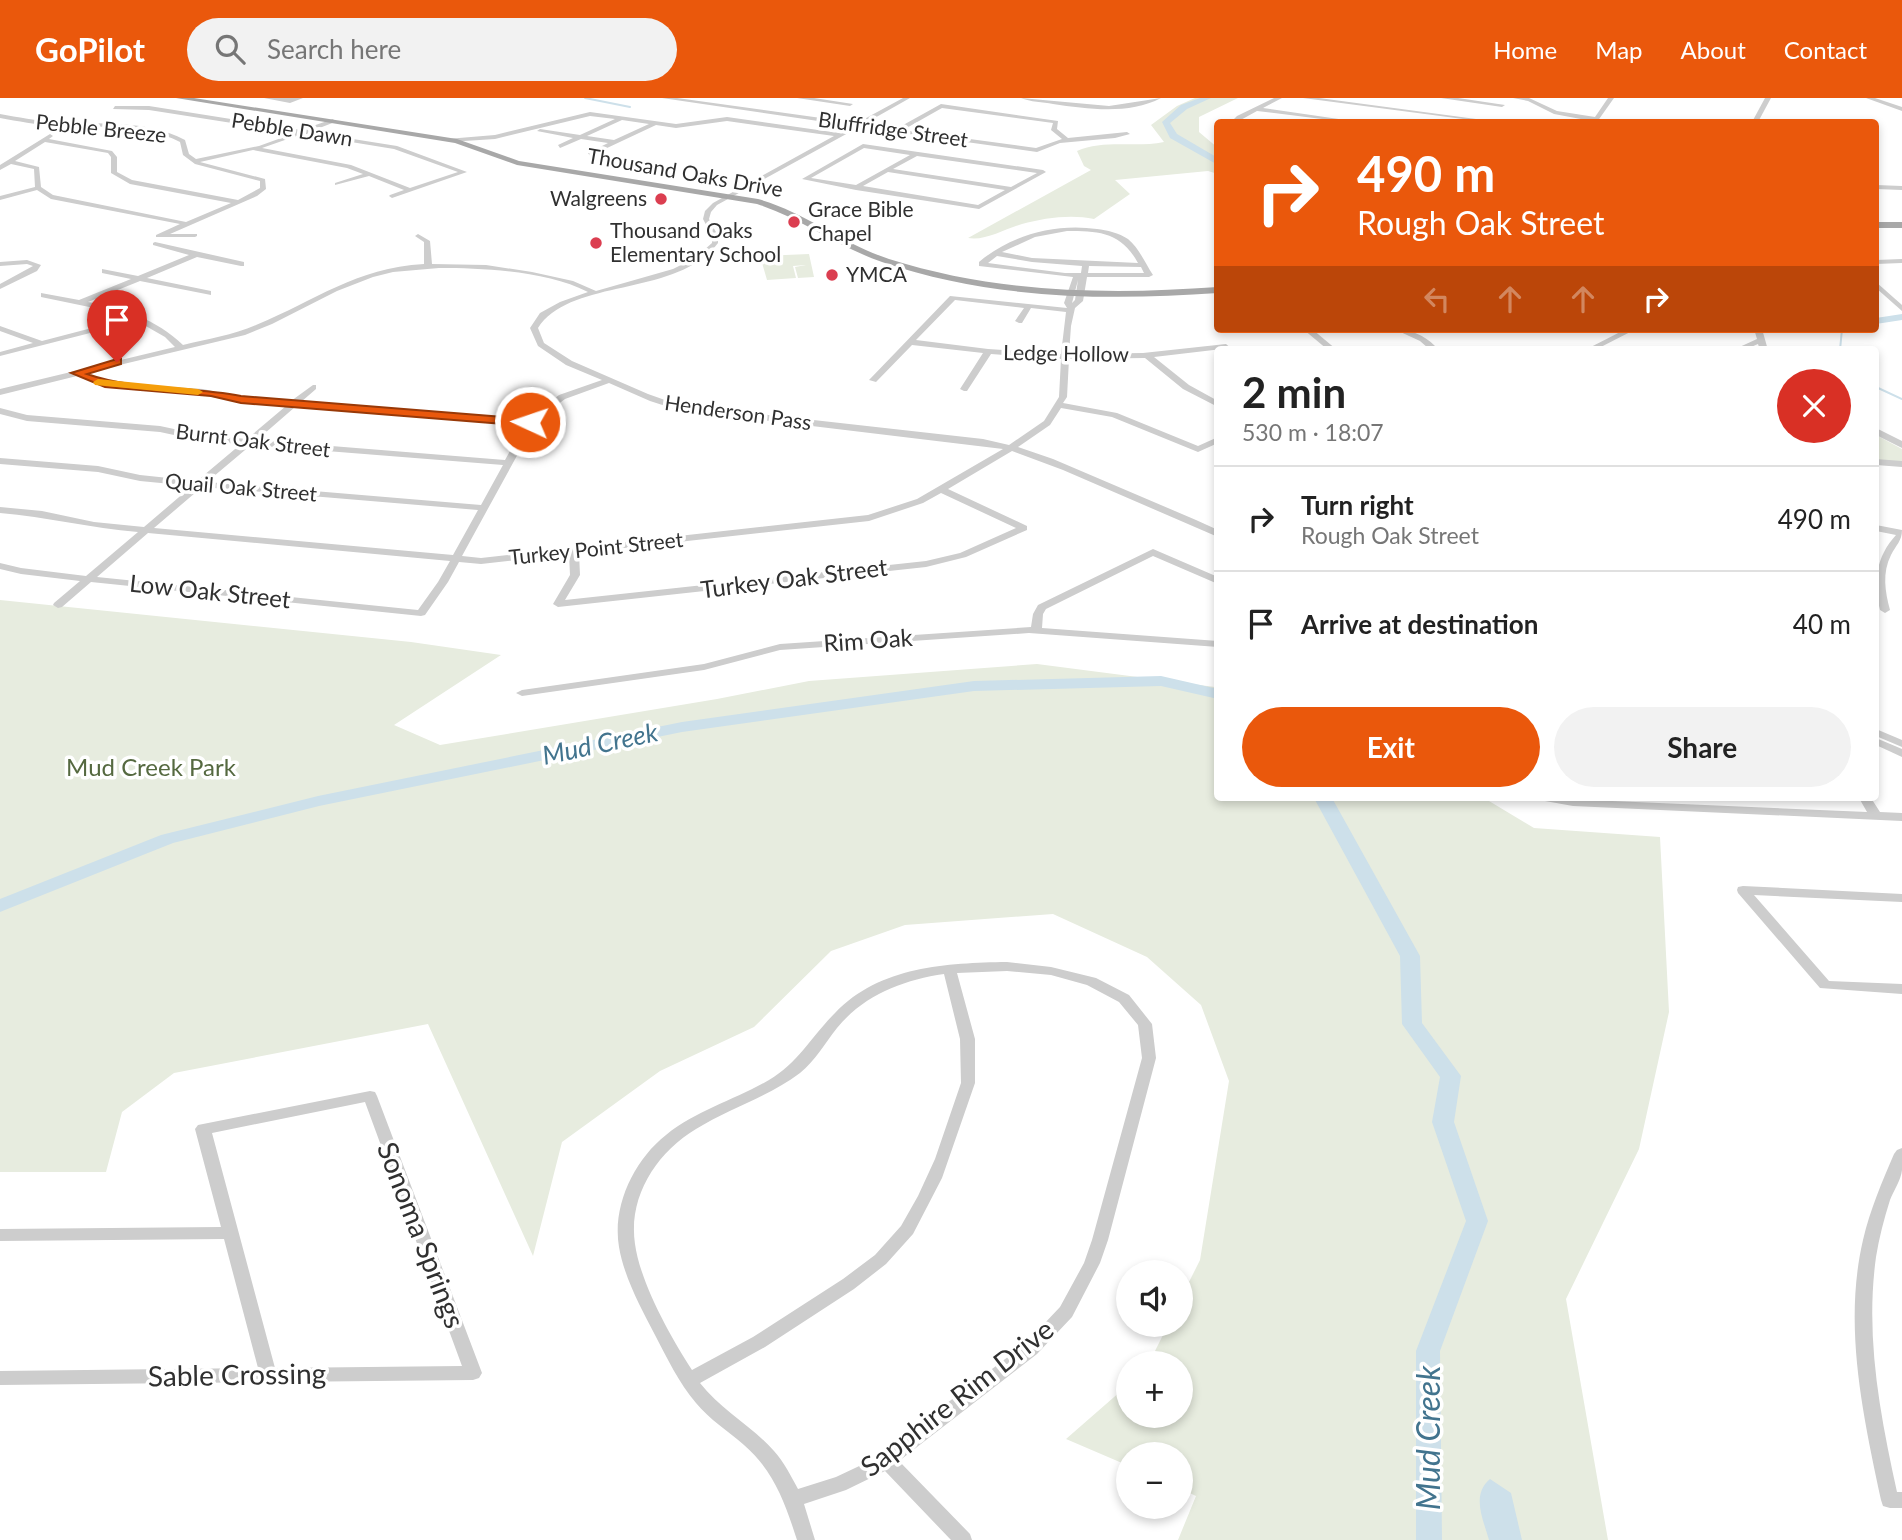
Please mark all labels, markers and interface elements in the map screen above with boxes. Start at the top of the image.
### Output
search box [187,18,677,81]
text: GoPilot [35,29,145,69]
icon: search [211,30,249,68]
text: Search here [267,33,401,65]
text: Home [1493,35,1557,64]
text: Map [1595,35,1643,64]
text: About [1681,35,1746,64]
text: Contact [1784,35,1867,64]
street label: Bluffridge Street [817,106,970,151]
street label: Pebble Dawn [230,107,355,150]
street label: Pebble Breeze [35,108,168,147]
street label: Thousand Oaks Drive [586,142,785,201]
text: 490 m [1357,144,1495,202]
icon: right [1242,147,1333,238]
place label: Walgreens [550,185,647,210]
marker: Walgreens [653,191,669,207]
place label: Grace Bible Chapel [808,196,914,245]
text: Rough Oak Street [1357,203,1605,242]
marker: Grace Bible Chapel [786,214,802,230]
place label: Thousand Oaks Elementary School [610,217,781,266]
marker: Thousand Oaks Elementary School [588,235,604,251]
place label: YMCA [846,261,908,286]
marker: YMCA [824,267,840,283]
icon: left [1418,280,1456,318]
icon: ahead [1491,280,1529,318]
icon: ahead [1564,280,1602,318]
icon: right [1637,280,1675,318]
pin [87,290,147,362]
icon: arrive [98,301,136,339]
street label: Ledge Hollow [1003,339,1130,366]
text: 2 min [1242,367,1346,417]
button: close [1777,369,1851,443]
position arrow [493,385,567,459]
street label: Henderson Pass [663,389,813,434]
street label: Burnt Oak Street [174,418,332,461]
text: 530 m · 18:07 [1242,418,1384,446]
street label: Quail Oak Street [164,467,319,506]
text: Turn right [1301,489,1414,521]
icon: right [1242,500,1280,538]
text: 490 m [1778,503,1851,535]
text: Rough Oak Street [1301,521,1479,549]
street label: Turkey Point Street [508,526,685,569]
street label: Turkey Oak Street [699,552,889,603]
street label: Low Oak Street [128,568,292,613]
icon: arrive [1242,605,1280,643]
text: Arrive at destination [1301,608,1538,640]
text: 40 m [1793,608,1851,640]
street label: Rim Oak [822,622,914,657]
button: Exit [1242,707,1540,787]
button: Share [1554,707,1851,787]
water label: Mud Creek [539,715,661,771]
park label: Mud Creek Park [66,752,237,781]
street label: Sonoma Springs [371,1137,473,1332]
map controls [1116,1260,1193,1519]
button: sound [1116,1260,1193,1337]
street label: Sapphire Rim Drive [853,1311,1060,1483]
button: + [1116,1351,1193,1428]
street label: Sable Crossing [147,1355,326,1393]
water label: Mud Creek [1408,1365,1447,1510]
button: − [1116,1442,1193,1519]

